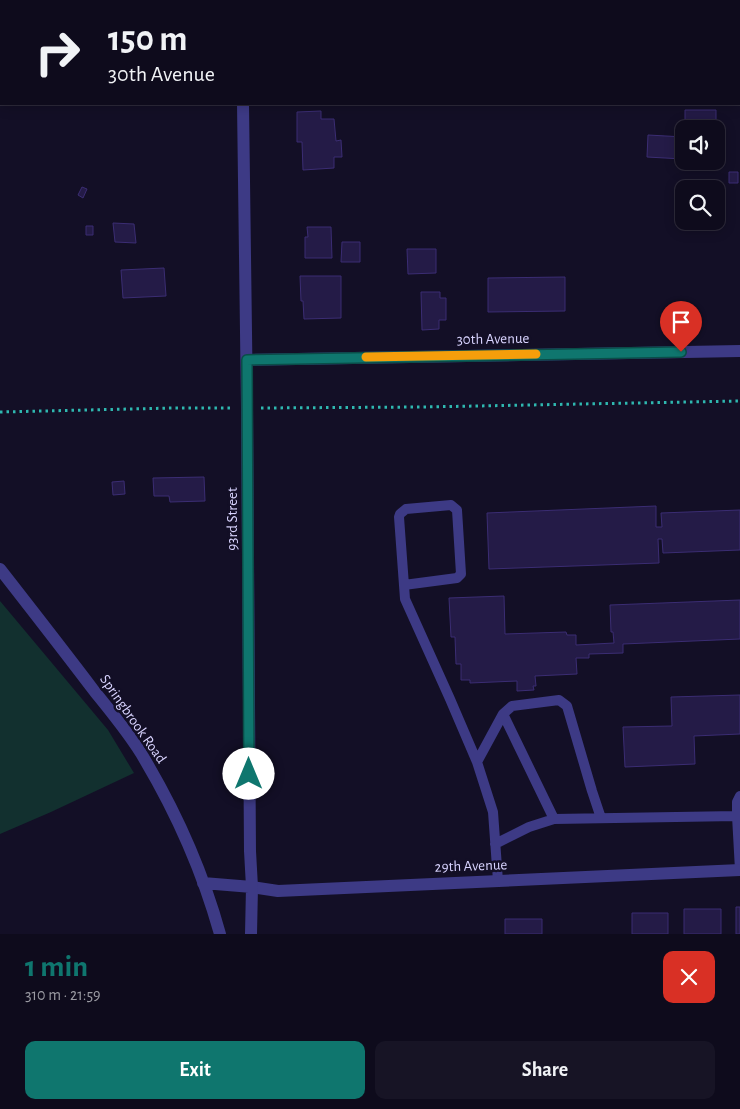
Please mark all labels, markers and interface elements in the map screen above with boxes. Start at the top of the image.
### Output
icon: right [25,20,90,85]
text: 150 m [108,22,188,57]
text: 30th Avenue [108,63,215,85]
map controls [675,120,725,230]
button: sound [675,120,725,170]
button: search [675,180,725,230]
pin [660,301,702,352]
icon: arrive [667,308,695,336]
street label: 30th Avenue [456,331,530,347]
street label: 93rd Street [225,487,240,551]
street label: Springbrook Road [97,672,169,766]
position arrow [222,747,274,799]
street label: 29th Avenue [434,857,508,875]
button: close [663,951,715,1003]
text: 1 min [25,952,88,982]
text: 310 m · 21:59 [25,987,101,1003]
button: Exit [25,1041,365,1099]
button: Share [375,1041,715,1099]

